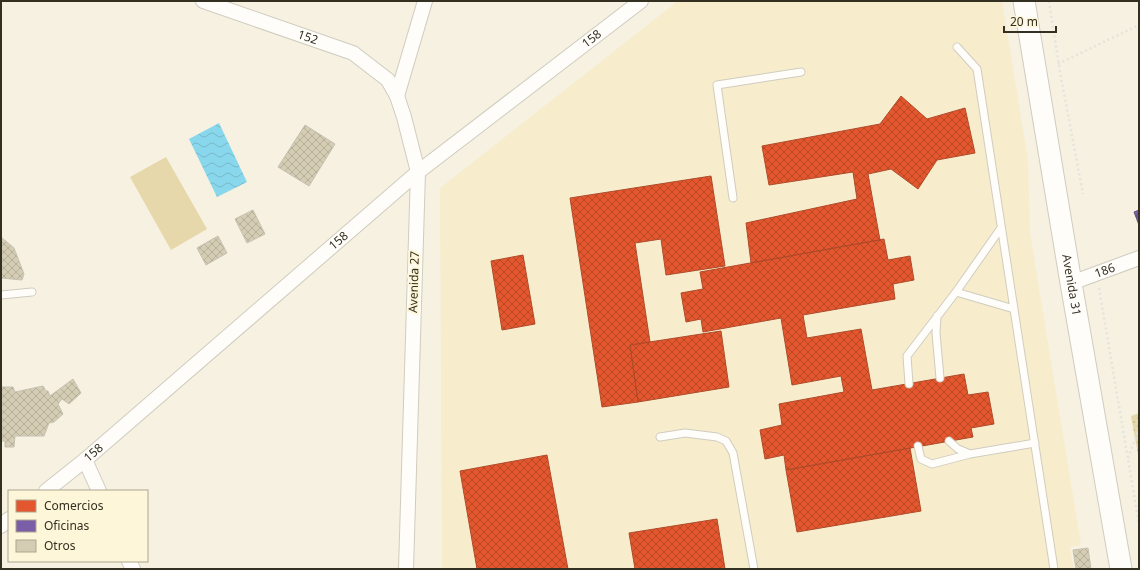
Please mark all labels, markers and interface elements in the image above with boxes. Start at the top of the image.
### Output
scale bar [1004,8,1056,34]
text: 20 m [1010,13,1038,30]
street label: 152 [296,25,321,48]
street label: 158 [578,25,605,51]
street label: 158 [325,227,352,254]
street label: Avenida 27 [404,251,423,313]
street label: Avenida 31 [1058,253,1086,317]
street label: 186 [1092,259,1117,282]
street label: 158 [80,439,107,465]
legend [8,490,148,562]
text: Comercios [44,497,104,514]
text: Oficinas [44,517,90,534]
text: Otros [44,537,76,554]

